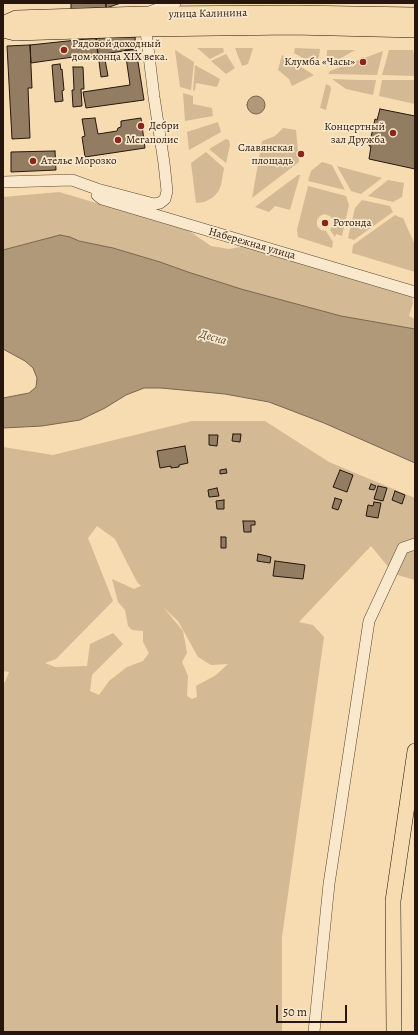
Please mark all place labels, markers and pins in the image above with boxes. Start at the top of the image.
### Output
place label: Рядовой доходный дом конца XIX века. [72,37,168,63]
marker: Рядовой доходный дом конца XIX века. [59,45,69,55]
place label: Клумба «Часы» [284,55,355,69]
marker: Клумба «Часы» [358,57,368,67]
place label: Дебри [149,119,179,133]
place label: Концертный зал Дружба [324,120,385,146]
marker: Дебри [136,121,146,131]
marker: Концертный зал Дружба [388,128,398,138]
place label: Мегаполис [126,133,178,147]
marker: Мегаполис [113,135,123,145]
place label: Славянская площадь [238,141,293,167]
marker: Славянская площадь [296,149,306,159]
place label: Ателье Морозко [41,154,117,168]
marker: Ателье Морозко [28,156,38,166]
place label: Ротонда [333,216,371,230]
marker: Ротонда [320,218,330,228]

